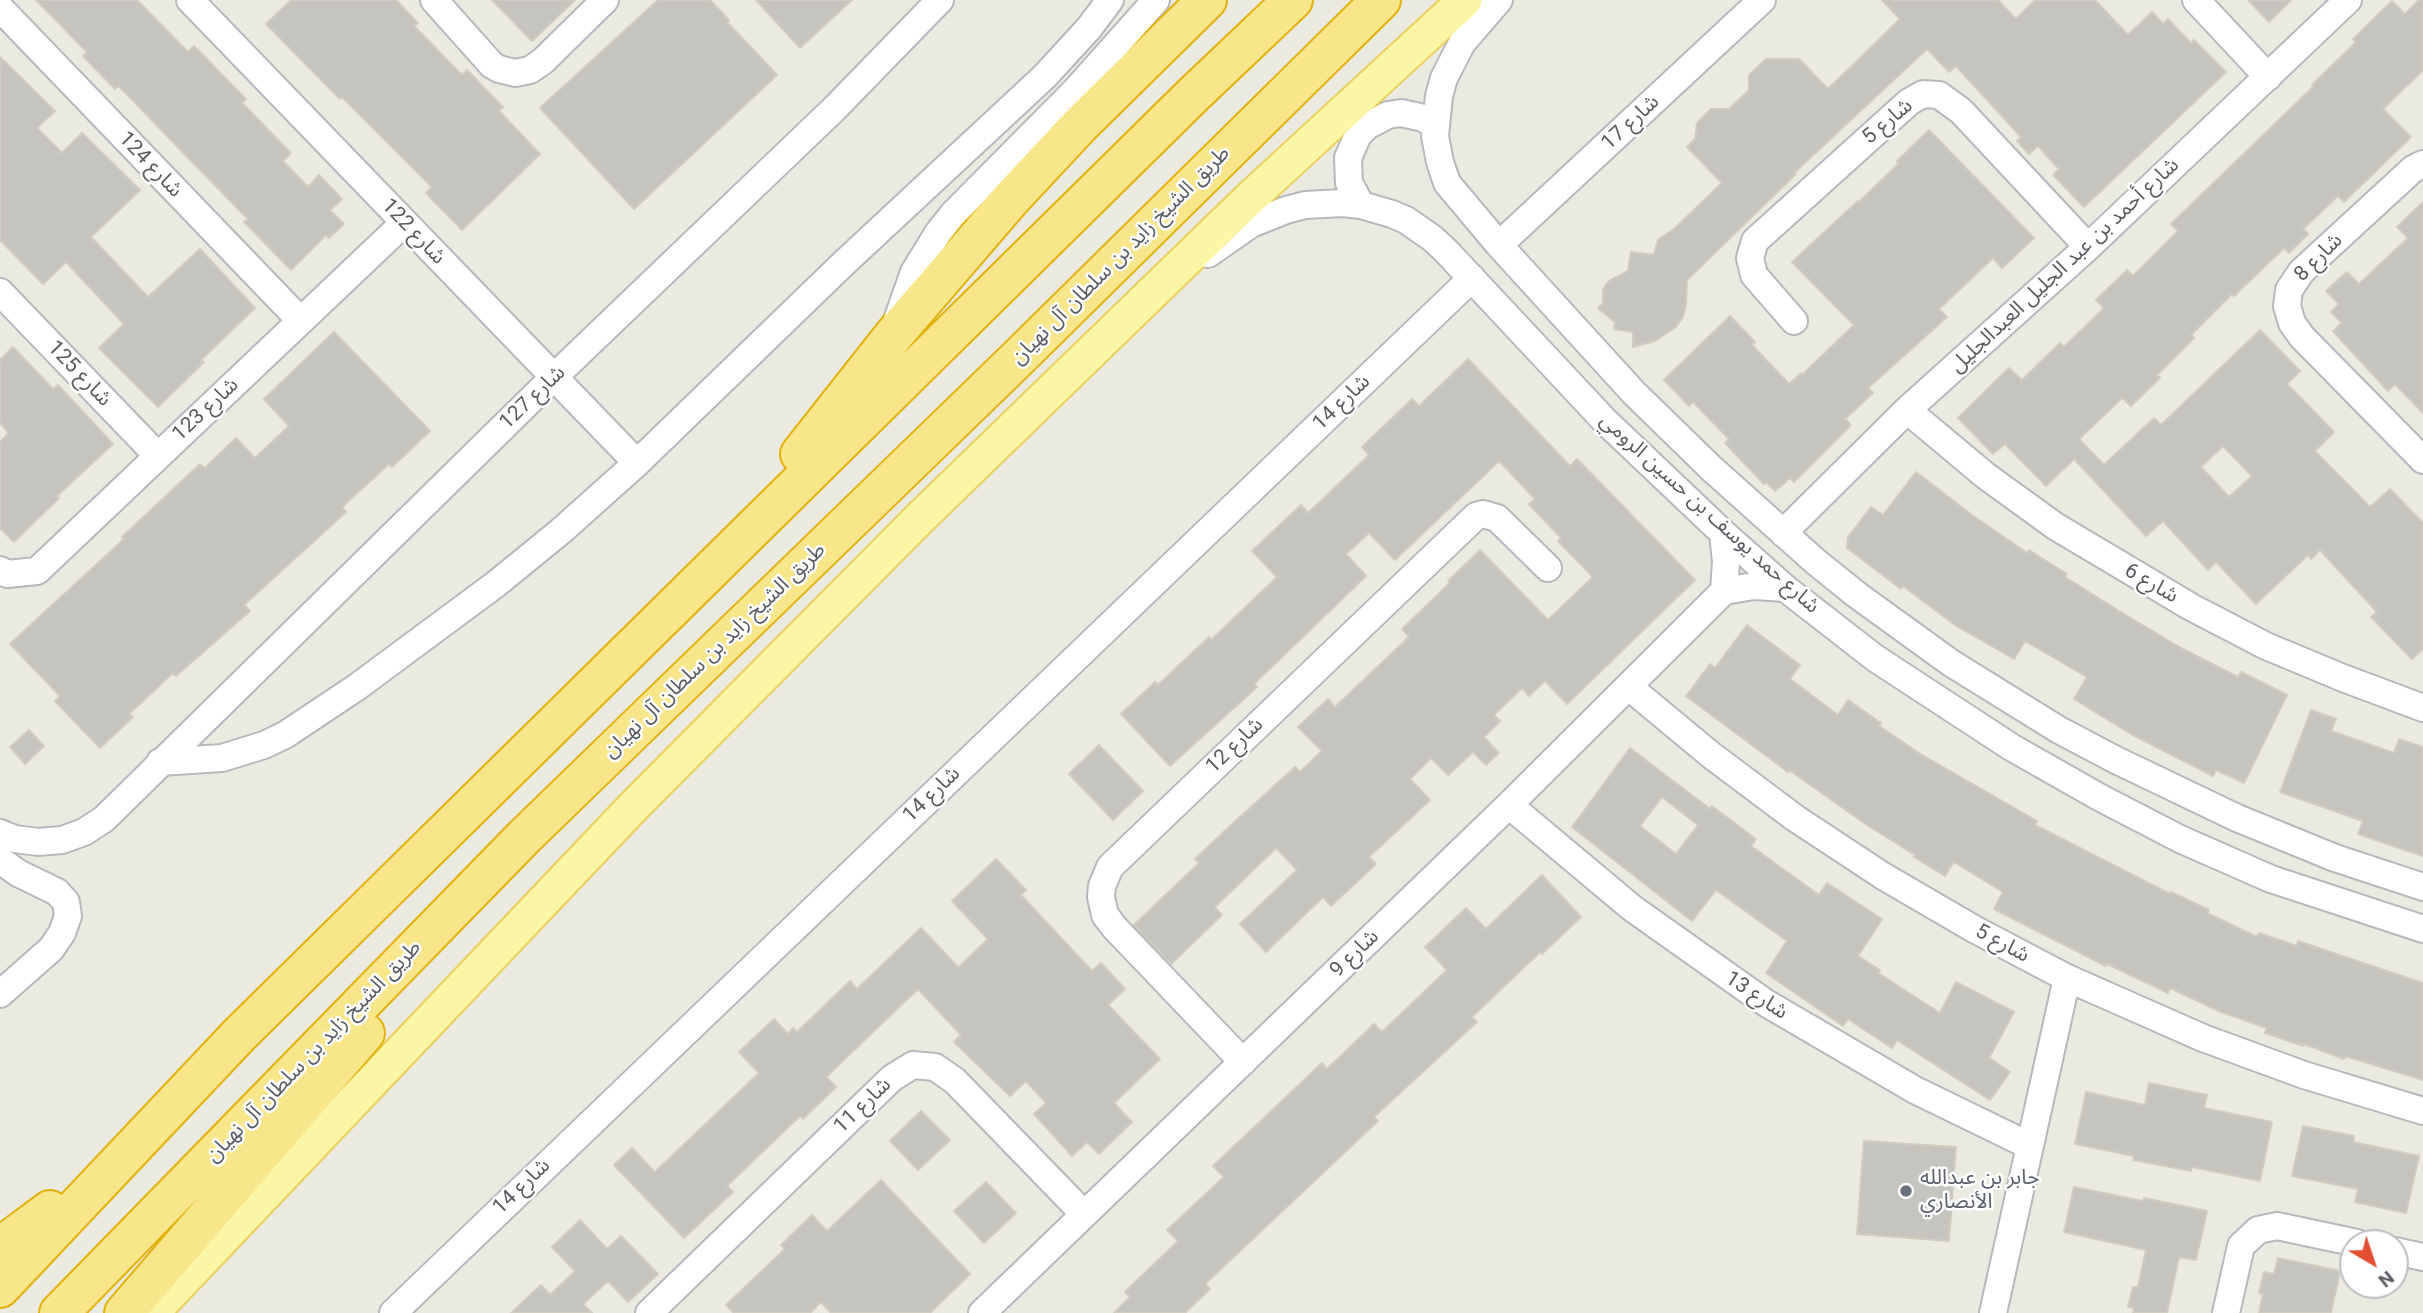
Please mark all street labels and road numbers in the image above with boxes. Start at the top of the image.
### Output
street label: شارع 17 [1597,90,1665,156]
street label: شارع 5 [1858,94,1918,150]
street label: شارع 124 [113,127,187,203]
street label: طريق الشيخ زايد بن سلطان آل نهيان [1006,141,1236,371]
street label: شارع أحمد بن عبد الجليل العبدالجليل [1945,153,2185,379]
street label: شارع 122 [376,194,450,270]
street label: شارع 8 [2290,229,2348,287]
street label: شارع 125 [42,336,116,412]
street label: شارع 127 [495,361,571,435]
street label: شارع 14 [1308,370,1376,436]
street label: شارع 123 [168,373,244,447]
street label: شارع حمد يوسف بن حسين الرومي [1594,408,1824,620]
street label: طريق الشيخ زايد بن سلطان آل نهيان [599,538,831,764]
street label: شارع 6 [2120,559,2182,609]
street label: شارع 12 [1201,713,1269,779]
street label: شارع 14 [898,762,966,828]
street label: شارع 5 [1971,919,2033,969]
street label: شارع 9 [1325,925,1385,983]
street label: طريق الشيخ زايد بن سلطان آل نهيان [201,936,427,1168]
street label: شارع 13 [1720,966,1792,1026]
street label: شارع 11 [829,1073,897,1139]
street label: شارع 14 [488,1154,556,1220]

